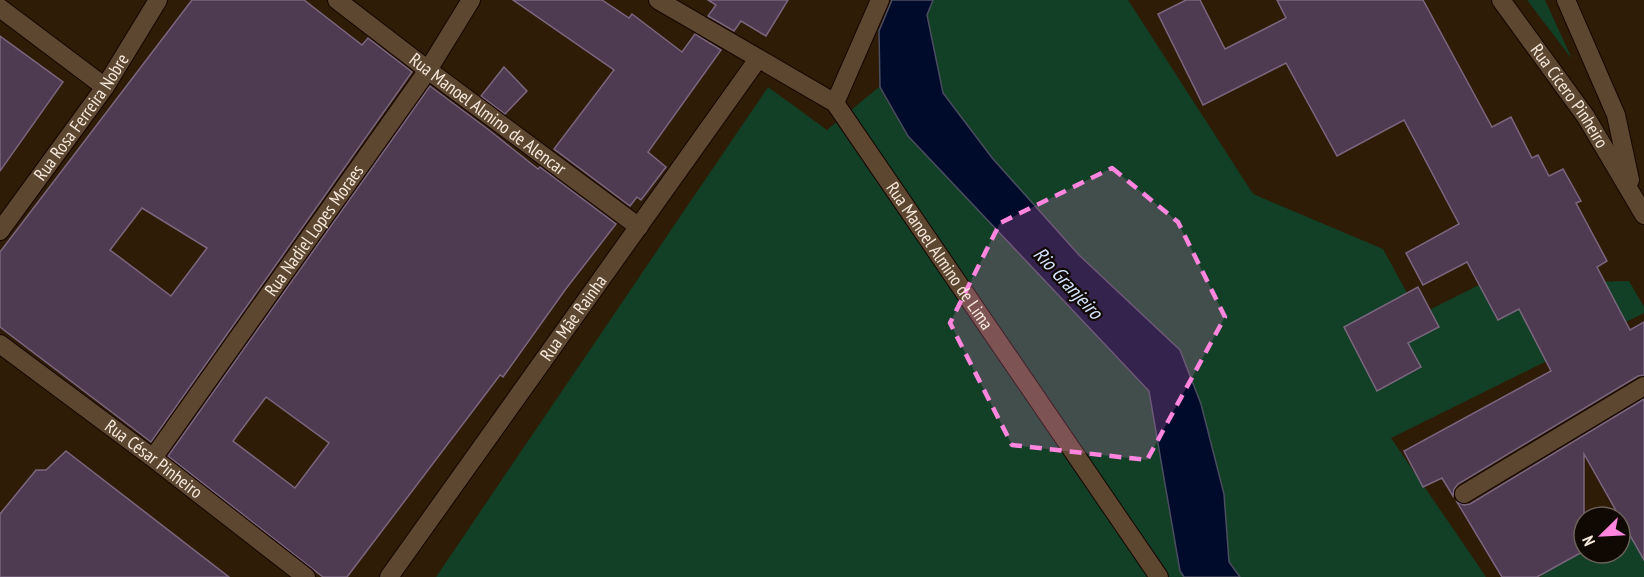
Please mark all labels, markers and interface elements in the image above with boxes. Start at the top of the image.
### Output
street label: Rua Cícero Pinheiro [1526,39,1614,152]
street label: Rua Manoel Almino de Alencar [405,48,571,180]
street label: Rua Rosa Ferreira Nobre [29,49,134,185]
street label: Rua Nadiel Lopes Moraes [259,160,368,300]
street label: Rua Manoel Almino de Lima [881,177,999,334]
water label: Rio Granjeiro [1028,241,1109,326]
street label: Rua Mãe Rainha [535,270,612,365]
street label: Rua César Pinheiro [101,414,208,503]
north arrow [1572,505,1632,565]
text: N [1577,533,1599,549]

